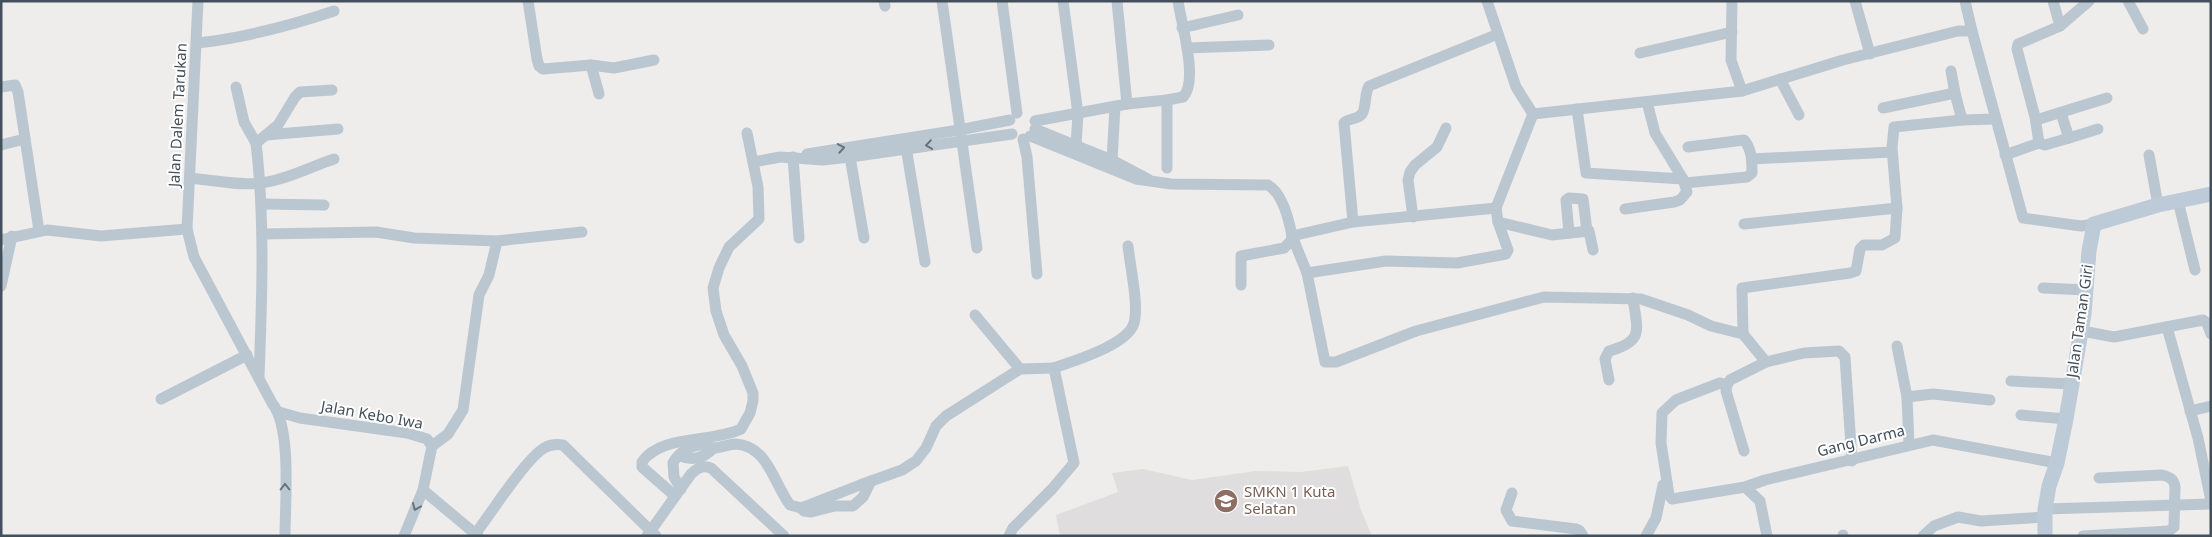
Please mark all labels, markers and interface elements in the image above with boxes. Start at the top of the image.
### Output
street label: Jalan Dalem Tarukan [163,42,191,190]
one-way arrow [924,139,932,150]
one-way arrow [836,144,845,154]
street label: Jalan Taman Giri [2061,263,2097,381]
street label: Jalan Kebo Iwa [318,395,425,433]
street label: Gang Darma [1815,419,1907,461]
place label: SMKN 1 Kuta Selatan [1244,481,1335,518]
one-way arrow [280,483,290,490]
school or university icon: SMKN 1 Kuta Selatan [1213,488,1239,514]
one-way arrow [412,502,423,511]

